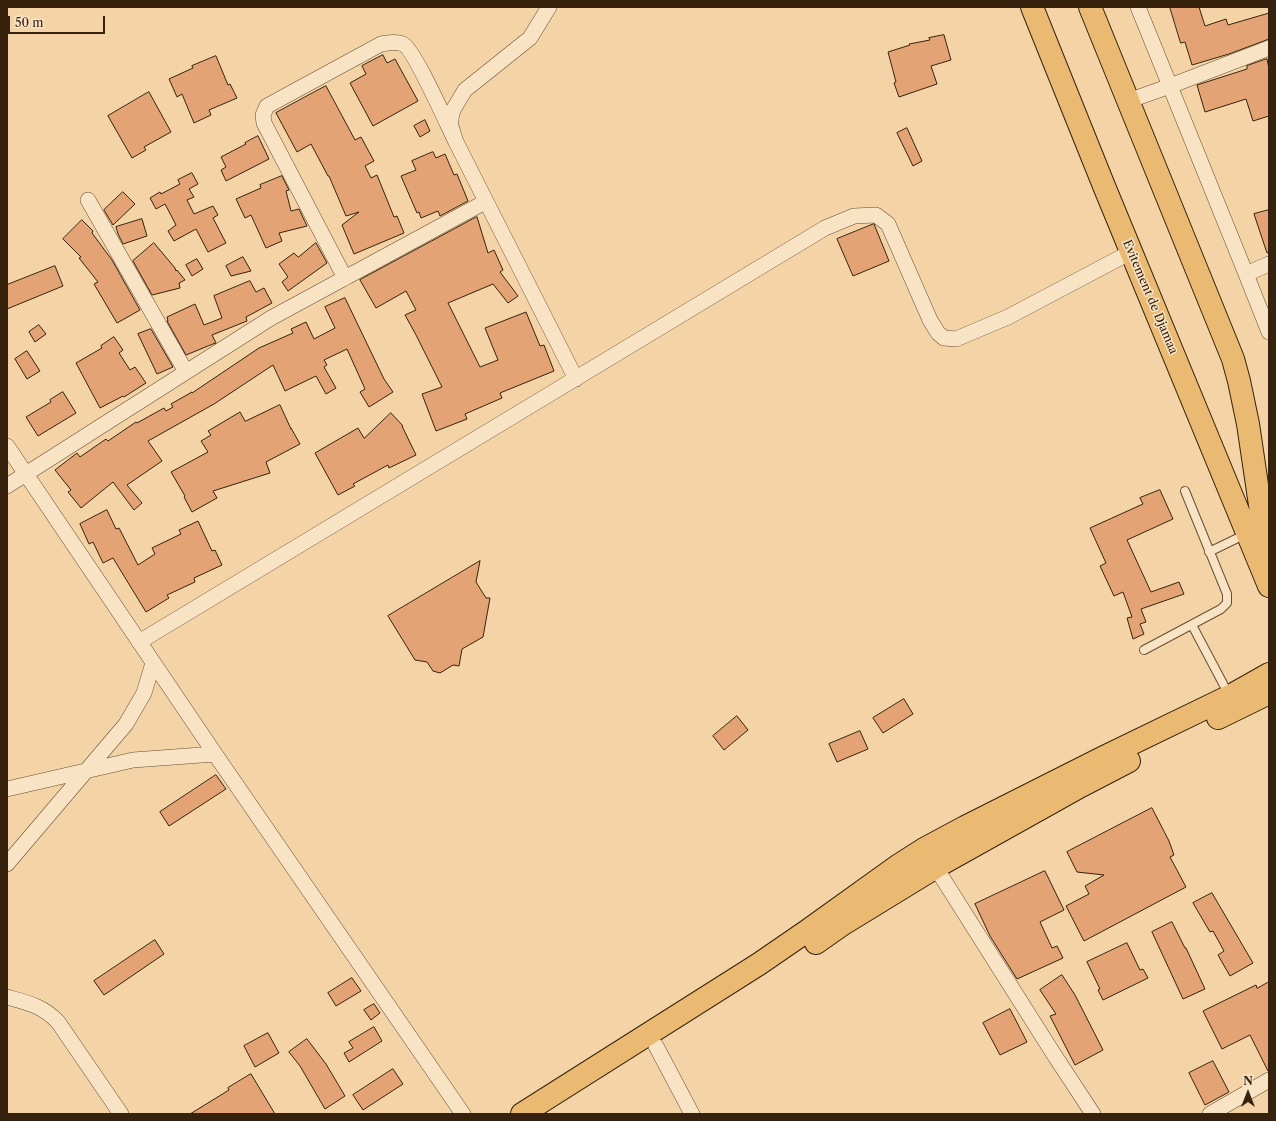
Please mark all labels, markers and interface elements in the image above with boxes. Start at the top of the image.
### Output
scale bar [10,8,107,34]
text: 50 m [15,15,44,30]
street label: Evitement de Djamaa [1119,238,1181,356]
north arrow [1228,1073,1268,1113]
text: N [1243,1074,1253,1088]

